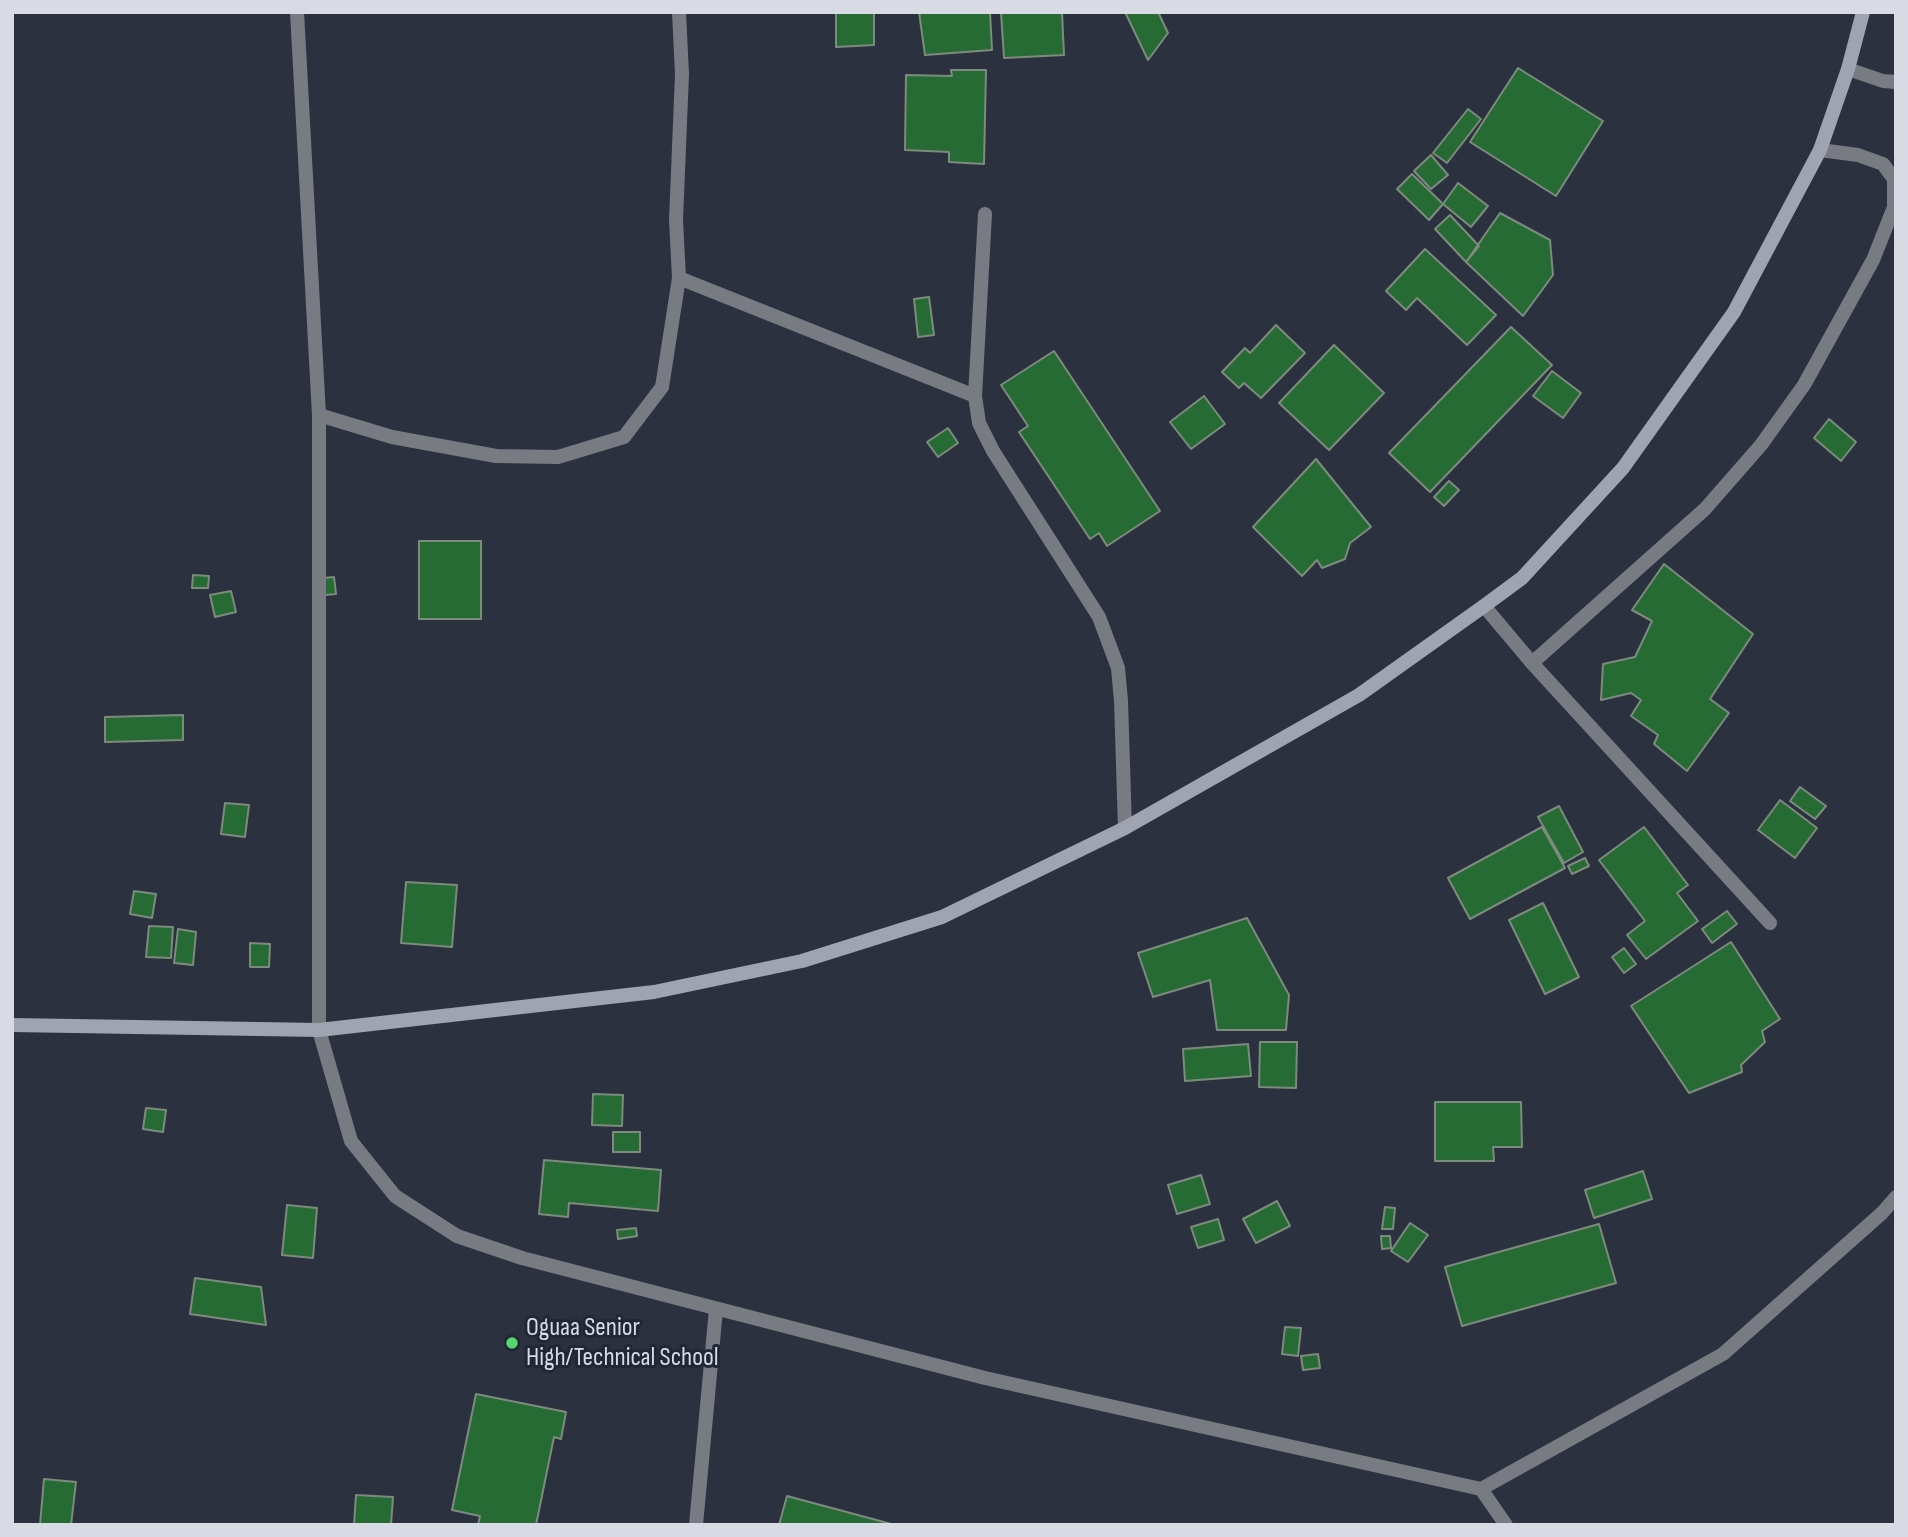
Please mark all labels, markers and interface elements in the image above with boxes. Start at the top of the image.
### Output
place label: Oguaa Senior High/Technical School [526,1312,719,1374]
marker: Oguaa Senior High/Technical School [504,1335,520,1351]

